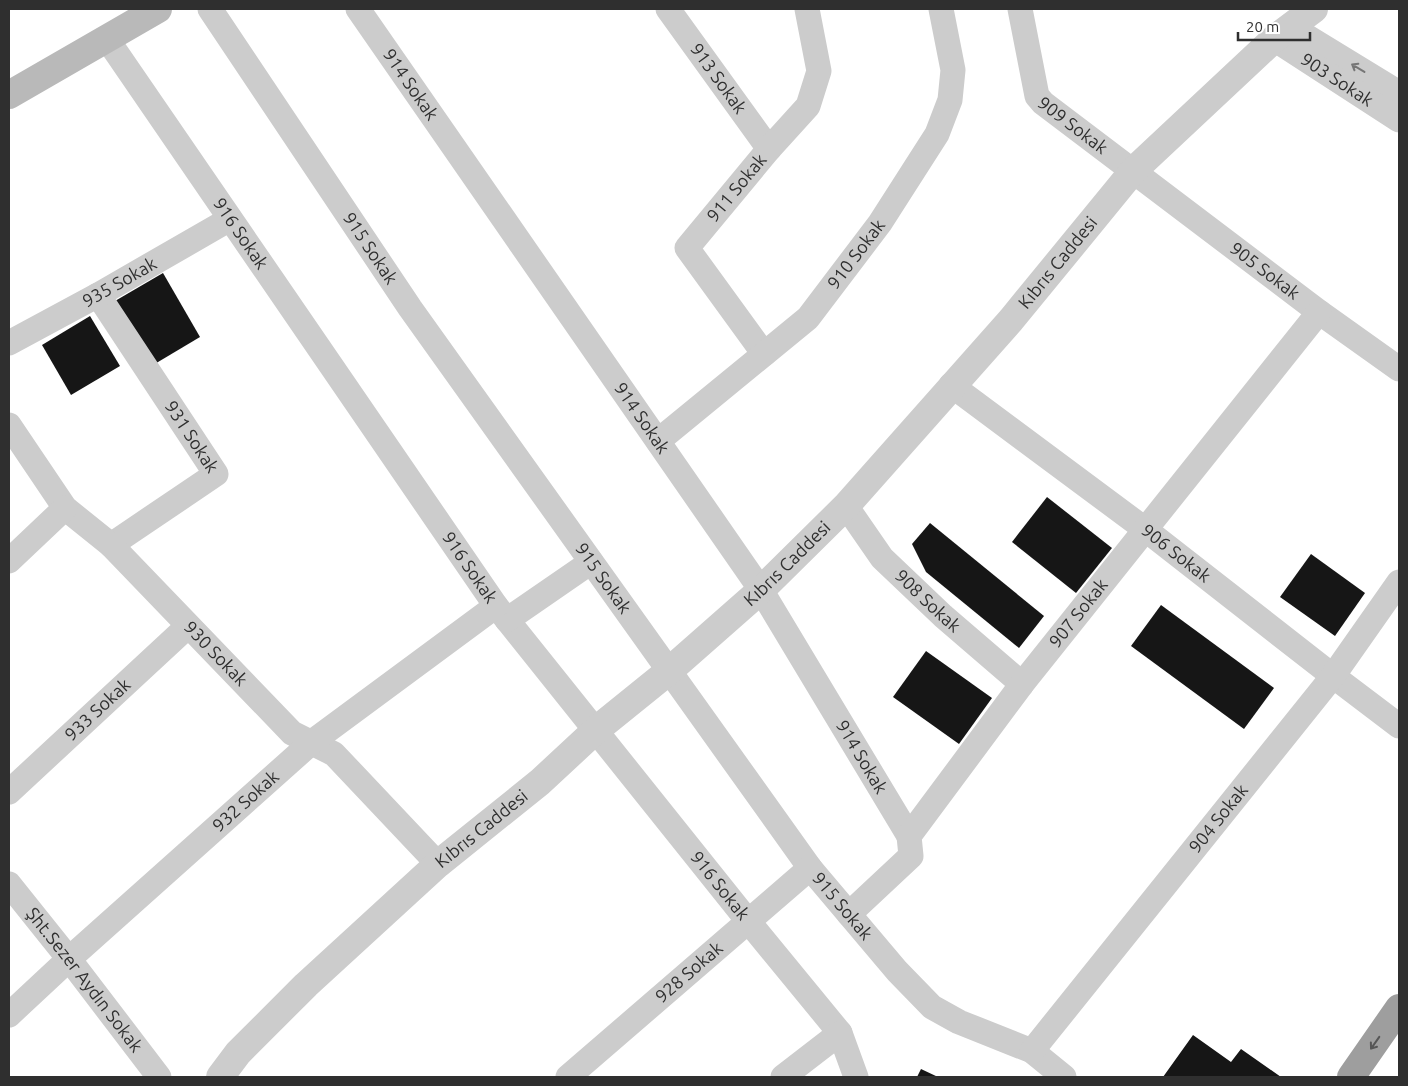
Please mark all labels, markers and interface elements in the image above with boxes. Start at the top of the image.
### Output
scale bar [1238,10,1310,42]
text: 20 m [1246,18,1279,35]
street label: 913 Sokak [687,39,751,117]
street label: 914 Sokak [380,45,443,123]
street label: 903 Sokak [1298,48,1377,110]
one-way arrow [1351,62,1365,72]
street label: 909 Sokak [1034,92,1112,157]
street label: 911 Sokak [702,149,770,225]
street label: 916 Sokak [210,194,273,273]
street label: 915 Sokak [340,208,402,287]
street label: Kıbrıs Caddesi [1014,212,1101,312]
street label: 910 Sokak [823,215,888,292]
street label: 905 Sokak [1227,237,1304,303]
street label: 935 Sokak [79,253,160,311]
street label: 914 Sokak [611,378,674,457]
street label: 931 Sokak [161,397,223,476]
street label: Kıbrıs Caddesi [739,516,834,610]
street label: 906 Sokak [1138,519,1215,586]
street label: 916 Sokak [439,528,502,606]
street label: 915 Sokak [572,539,636,617]
street label: 908 Sokak [892,565,965,636]
street label: 907 Sokak [1044,574,1111,651]
street label: 930 Sokak [181,616,252,689]
street label: 933 Sokak [60,674,134,744]
street label: 914 Sokak [833,716,892,797]
street label: 932 Sokak [208,766,282,835]
street label: 904 Sokak [1184,780,1251,856]
street label: Kıbrıs Caddesi [431,785,531,871]
street label: 916 Sokak [687,847,754,923]
street label: 915 Sokak [809,868,877,943]
street label: Şht.Sezer Aydın Sokak [23,903,147,1055]
street label: 928 Sokak [651,937,726,1006]
one-way arrow [1370,1036,1380,1050]

